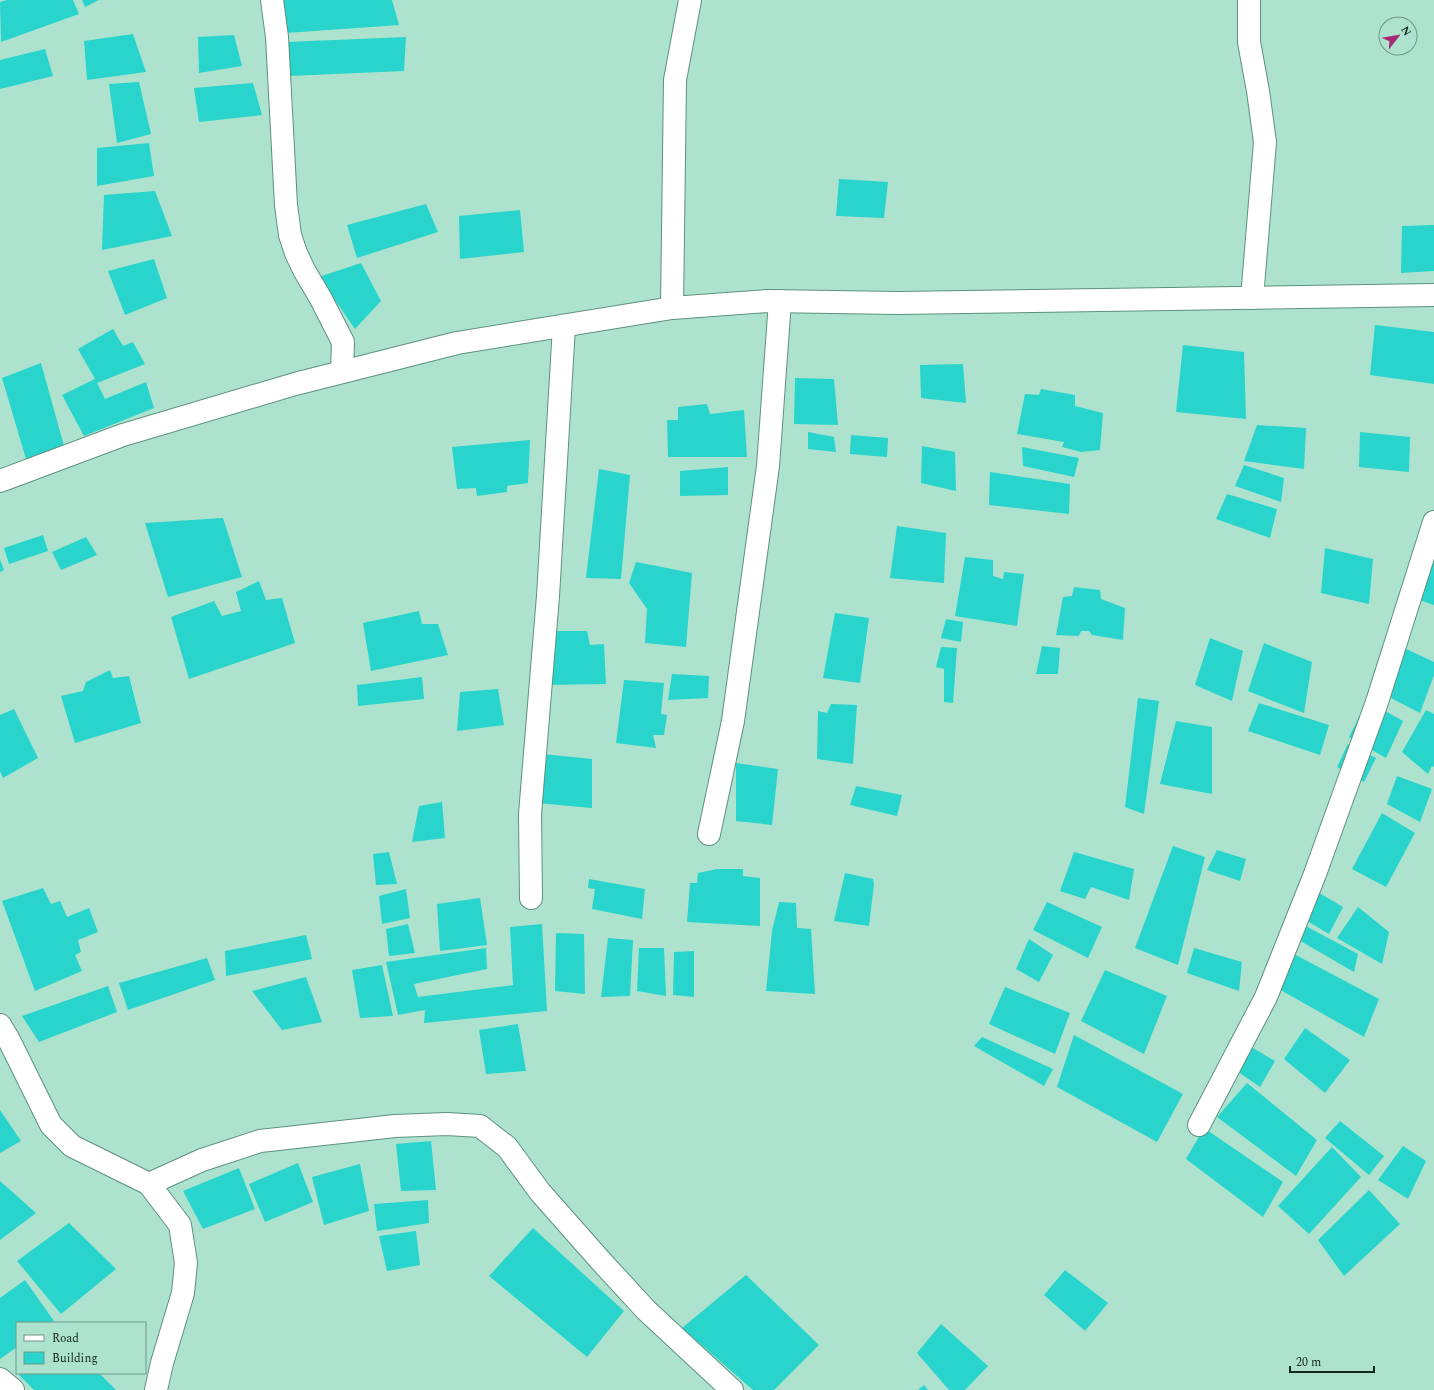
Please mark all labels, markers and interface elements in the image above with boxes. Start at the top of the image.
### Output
north arrow [1378,16,1418,56]
text: N [1397,23,1416,39]
legend [16,1322,146,1374]
text: Road [52,1329,79,1348]
scale bar [1290,1348,1374,1374]
text: Building [52,1349,98,1368]
text: 20 m [1296,1353,1321,1372]

